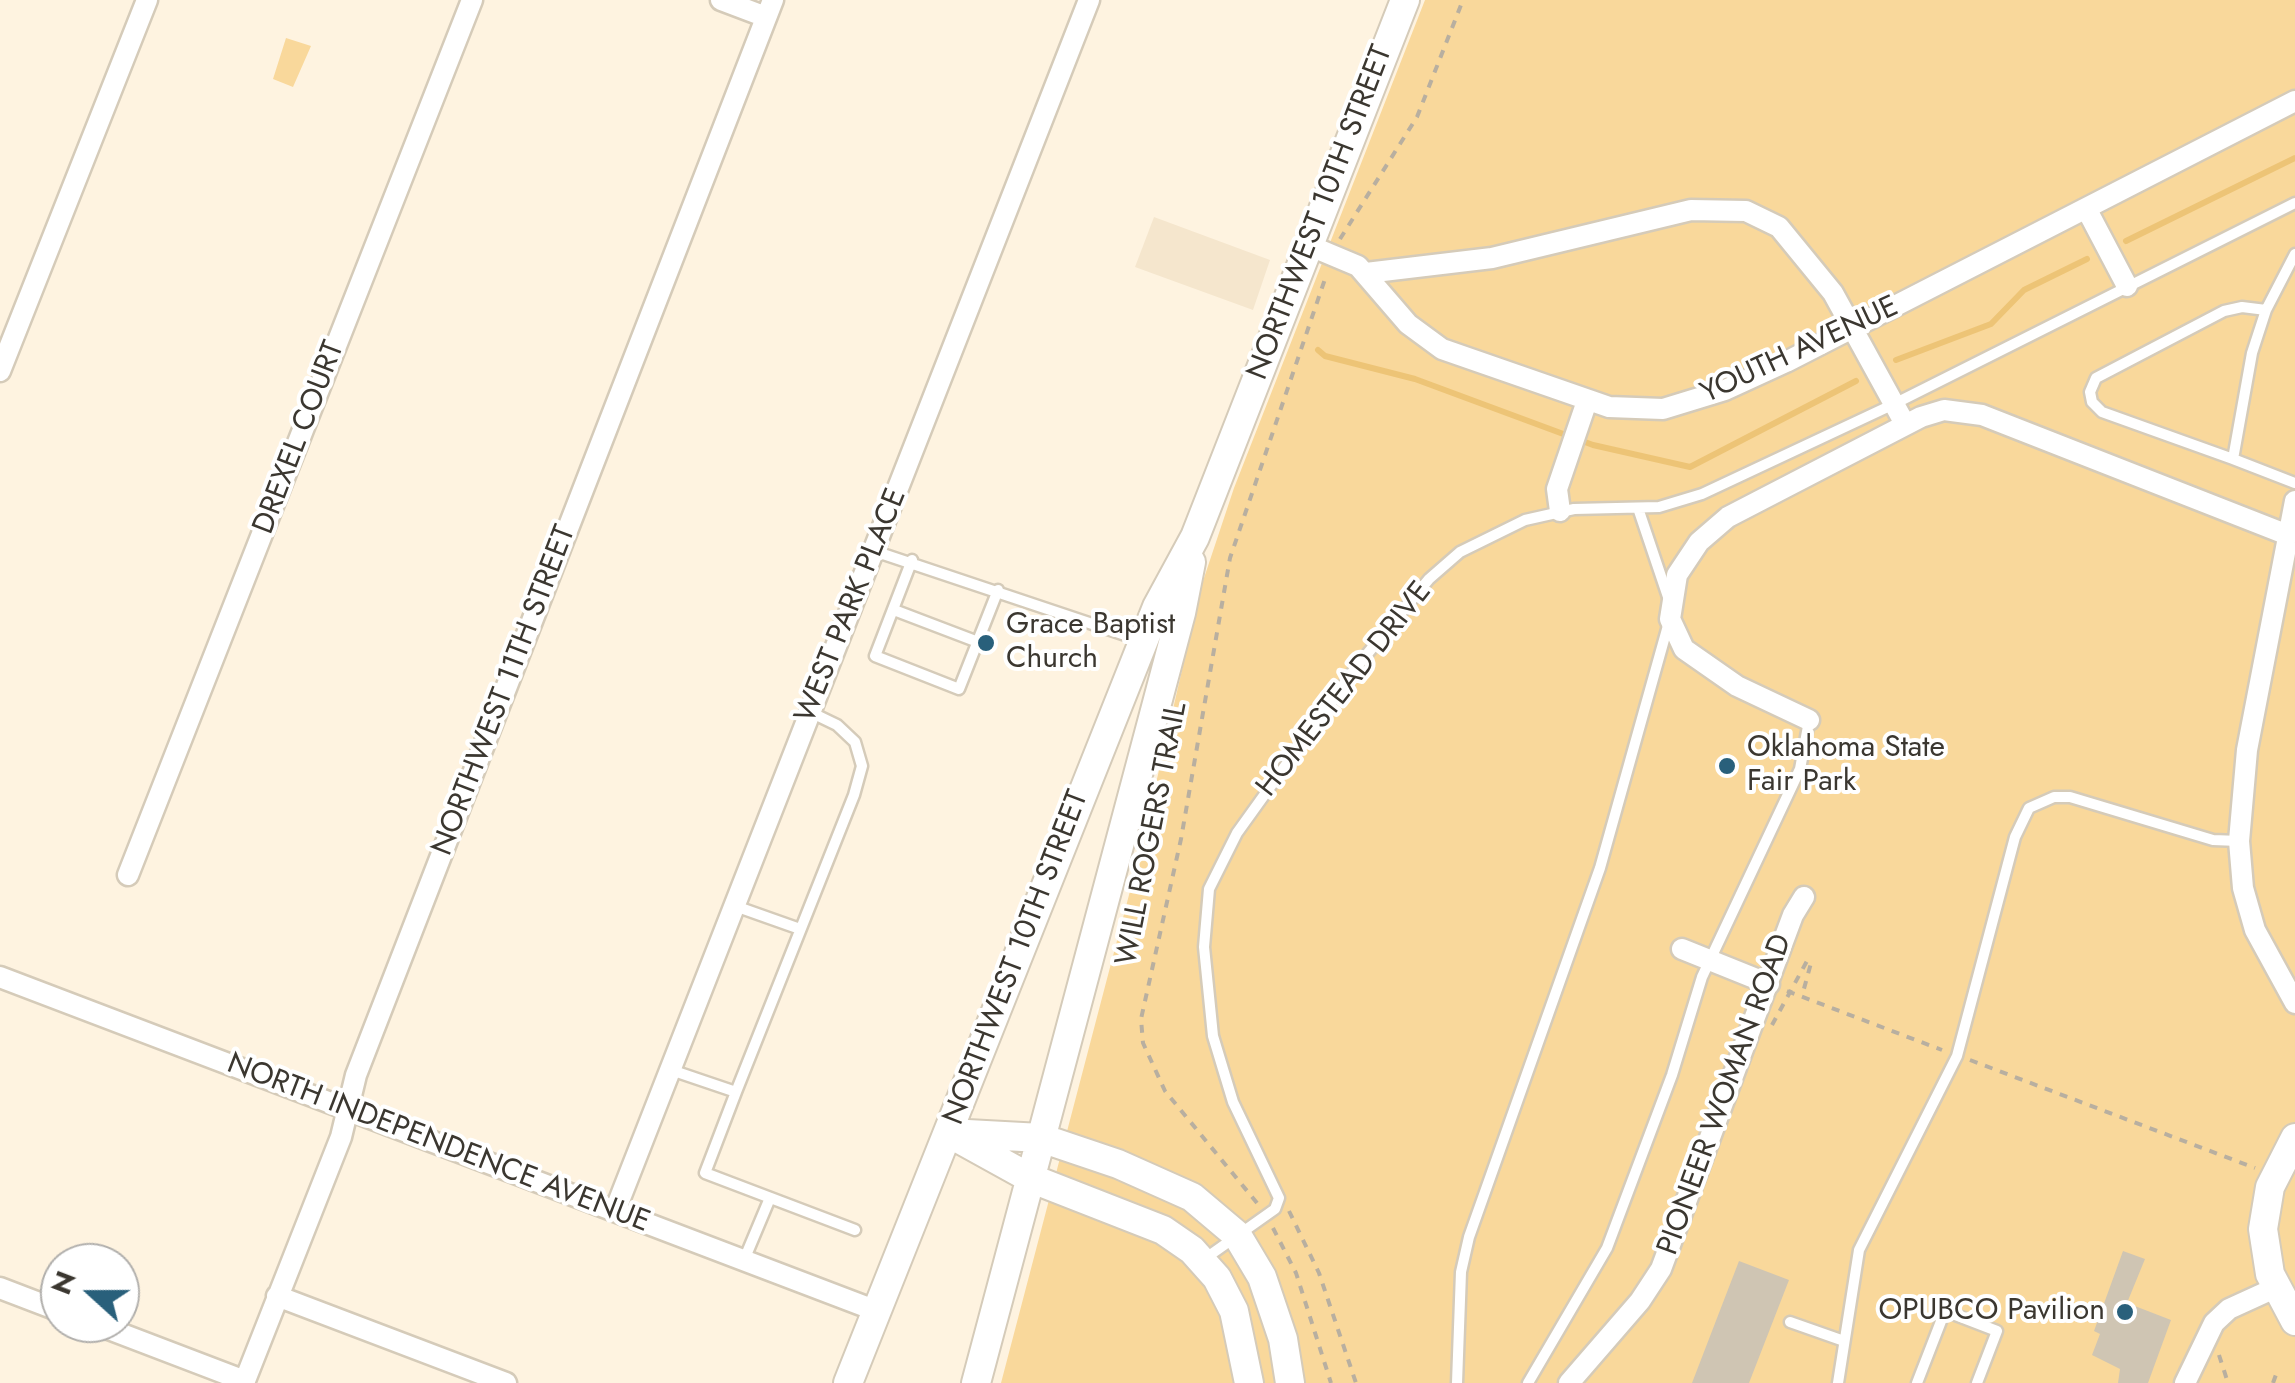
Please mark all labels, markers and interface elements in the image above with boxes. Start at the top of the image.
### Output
street label: NORTHWEST 10TH STREET [1241,41,1401,385]
street label: YOUTH AVENUE [1695,290,1905,412]
street label: DREXEL COURT [247,337,353,539]
street label: WEST PARK PLACE [789,484,915,728]
street label: NORTHWEST 11TH STREET [425,521,585,861]
street label: HOMESTEAD DRIVE [1250,575,1440,805]
place label: Grace Baptist Church [1006,608,1175,678]
marker: Grace Baptist Church [975,632,997,654]
street label: WILL ROGERS TRAIL [1110,700,1196,968]
place label: Oklahoma State Fair Park [1747,731,1945,802]
marker: Oklahoma State Fair Park [1716,755,1738,777]
street label: NORTHWEST 10TH STREET [937,786,1097,1130]
street label: PIONEER WOMAN ROAD [1651,930,1801,1260]
street label: NORTH INDEPENDENCE AVENUE [222,1047,654,1241]
north arrow [40,1243,140,1343]
text: N [40,1265,87,1301]
place label: OPUBCO Pavilion [1878,1294,2105,1330]
marker: OPUBCO Pavilion [2114,1301,2136,1323]

